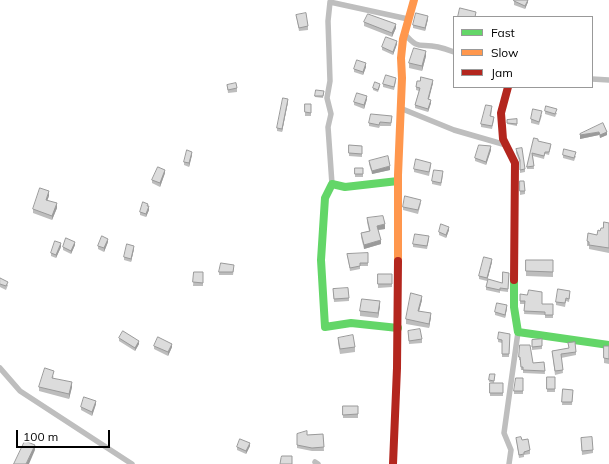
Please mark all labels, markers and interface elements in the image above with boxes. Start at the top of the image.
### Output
legend [453,16,593,88]
text: Fast [491,25,515,40]
text: Slow [491,45,519,60]
text: Jam [491,65,513,80]
scale bar [18,422,112,448]
text: 100 m [23,429,58,444]

